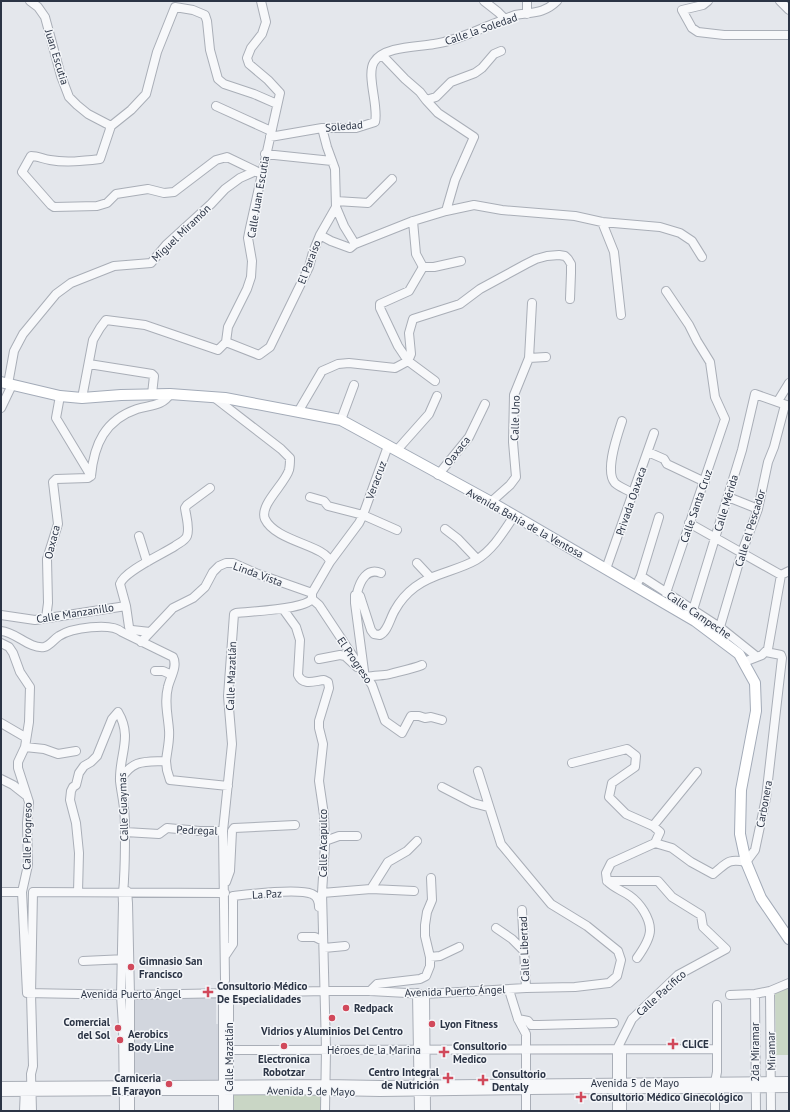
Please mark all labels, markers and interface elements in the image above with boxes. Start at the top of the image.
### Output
street label: Calle la Soledad [443,10,519,48]
street label: Juan Escutia [42,27,72,86]
street label: Soledad [325,117,364,135]
street label: Calle Juan Escutia [244,155,272,239]
street label: Miguel Miramón [148,201,214,265]
street label: El Paraíso [294,238,324,286]
street label: Calle Uno [507,395,523,441]
street label: Oaxaca [441,433,473,469]
street label: Veracruz [362,459,389,502]
street label: Privada Oaxaca [613,465,649,537]
street label: Calle Santa Cruz [677,467,715,545]
street label: Calle Mérida [711,473,741,533]
street label: Avenida Bahía de la Ventosa [464,485,586,561]
street label: Calle el Pescador [732,487,768,568]
street label: Oaxaca [41,524,63,560]
street label: Linda Vista [231,559,285,589]
street label: Calle Campeche [664,588,734,642]
street label: Calle Manzanillo [35,600,115,626]
street label: El Progreso [334,634,376,686]
street label: Calle Mazatlán [223,641,239,711]
street label: Calle Guaymas [115,772,131,842]
street label: Carbonera [753,779,775,829]
street label: Calle Progreso [19,802,35,870]
street label: Calle Acapulco [316,809,330,877]
street label: Pedregal [176,822,219,838]
street label: La Paz [252,886,282,902]
street label: Calle Libertad [516,916,532,982]
place label: Gimnasio San Francisco [139,954,203,981]
marker: Gimnasio San Francisco [126,962,136,972]
street label: Calle Pacífico [633,967,689,1019]
place label: Consultorio Médico De Especialidades [217,979,308,1006]
street label: Avenida Puerto Ángel [404,982,506,1000]
marker: Consultorio Médico De Especialidades [202,986,214,998]
street label: Avenida Puerto Ángel [81,987,182,1001]
place label: Redpack [354,1001,394,1015]
marker: Redpack [341,1003,351,1013]
marker: Vidrios y Aluminios Del Centro [327,1013,337,1023]
place label: Comercial del Sol [64,1015,111,1042]
place label: Lyon Fitness [440,1017,498,1031]
marker: Lyon Fitness [427,1019,437,1029]
street label: Calle Mazatlán [222,1022,236,1092]
street label: 2da Miramar [748,1022,762,1082]
marker: Comercial del Sol [113,1023,123,1033]
place label: Vidrios y Aluminios Del Centro [260,1024,403,1038]
place label: Aerobics Body Line [128,1027,175,1054]
street label: Miramar [764,1031,778,1071]
marker: Aerobics Body Line [115,1035,125,1045]
place label: CLICE [682,1037,709,1051]
marker: CLICE [667,1038,679,1050]
place label: Consultorio Medico [453,1039,507,1066]
marker: Electronica Robotzar [279,1041,289,1051]
street label: Héroes de la Marina [327,1043,421,1057]
marker: Consultorio Medico [438,1046,450,1058]
place label: Electronica Robotzar [258,1052,310,1079]
place label: Centro Integral de Nutrición [368,1065,440,1092]
place label: Consultorio Dentaly [492,1067,546,1094]
place label: Carniceria El Farayon [112,1071,161,1098]
marker: Centro Integral de Nutrición [442,1072,454,1084]
marker: Consultorio Dentaly [477,1074,489,1086]
street label: Avenida 5 de Mayo [591,1076,679,1090]
marker: Carniceria El Farayon [164,1079,174,1089]
street label: Avenida 5 de Mayo [267,1083,355,1099]
place label: Consultorio Médico Ginecológico [590,1090,743,1104]
marker: Consultorio Médico Ginecológico [575,1091,587,1103]

